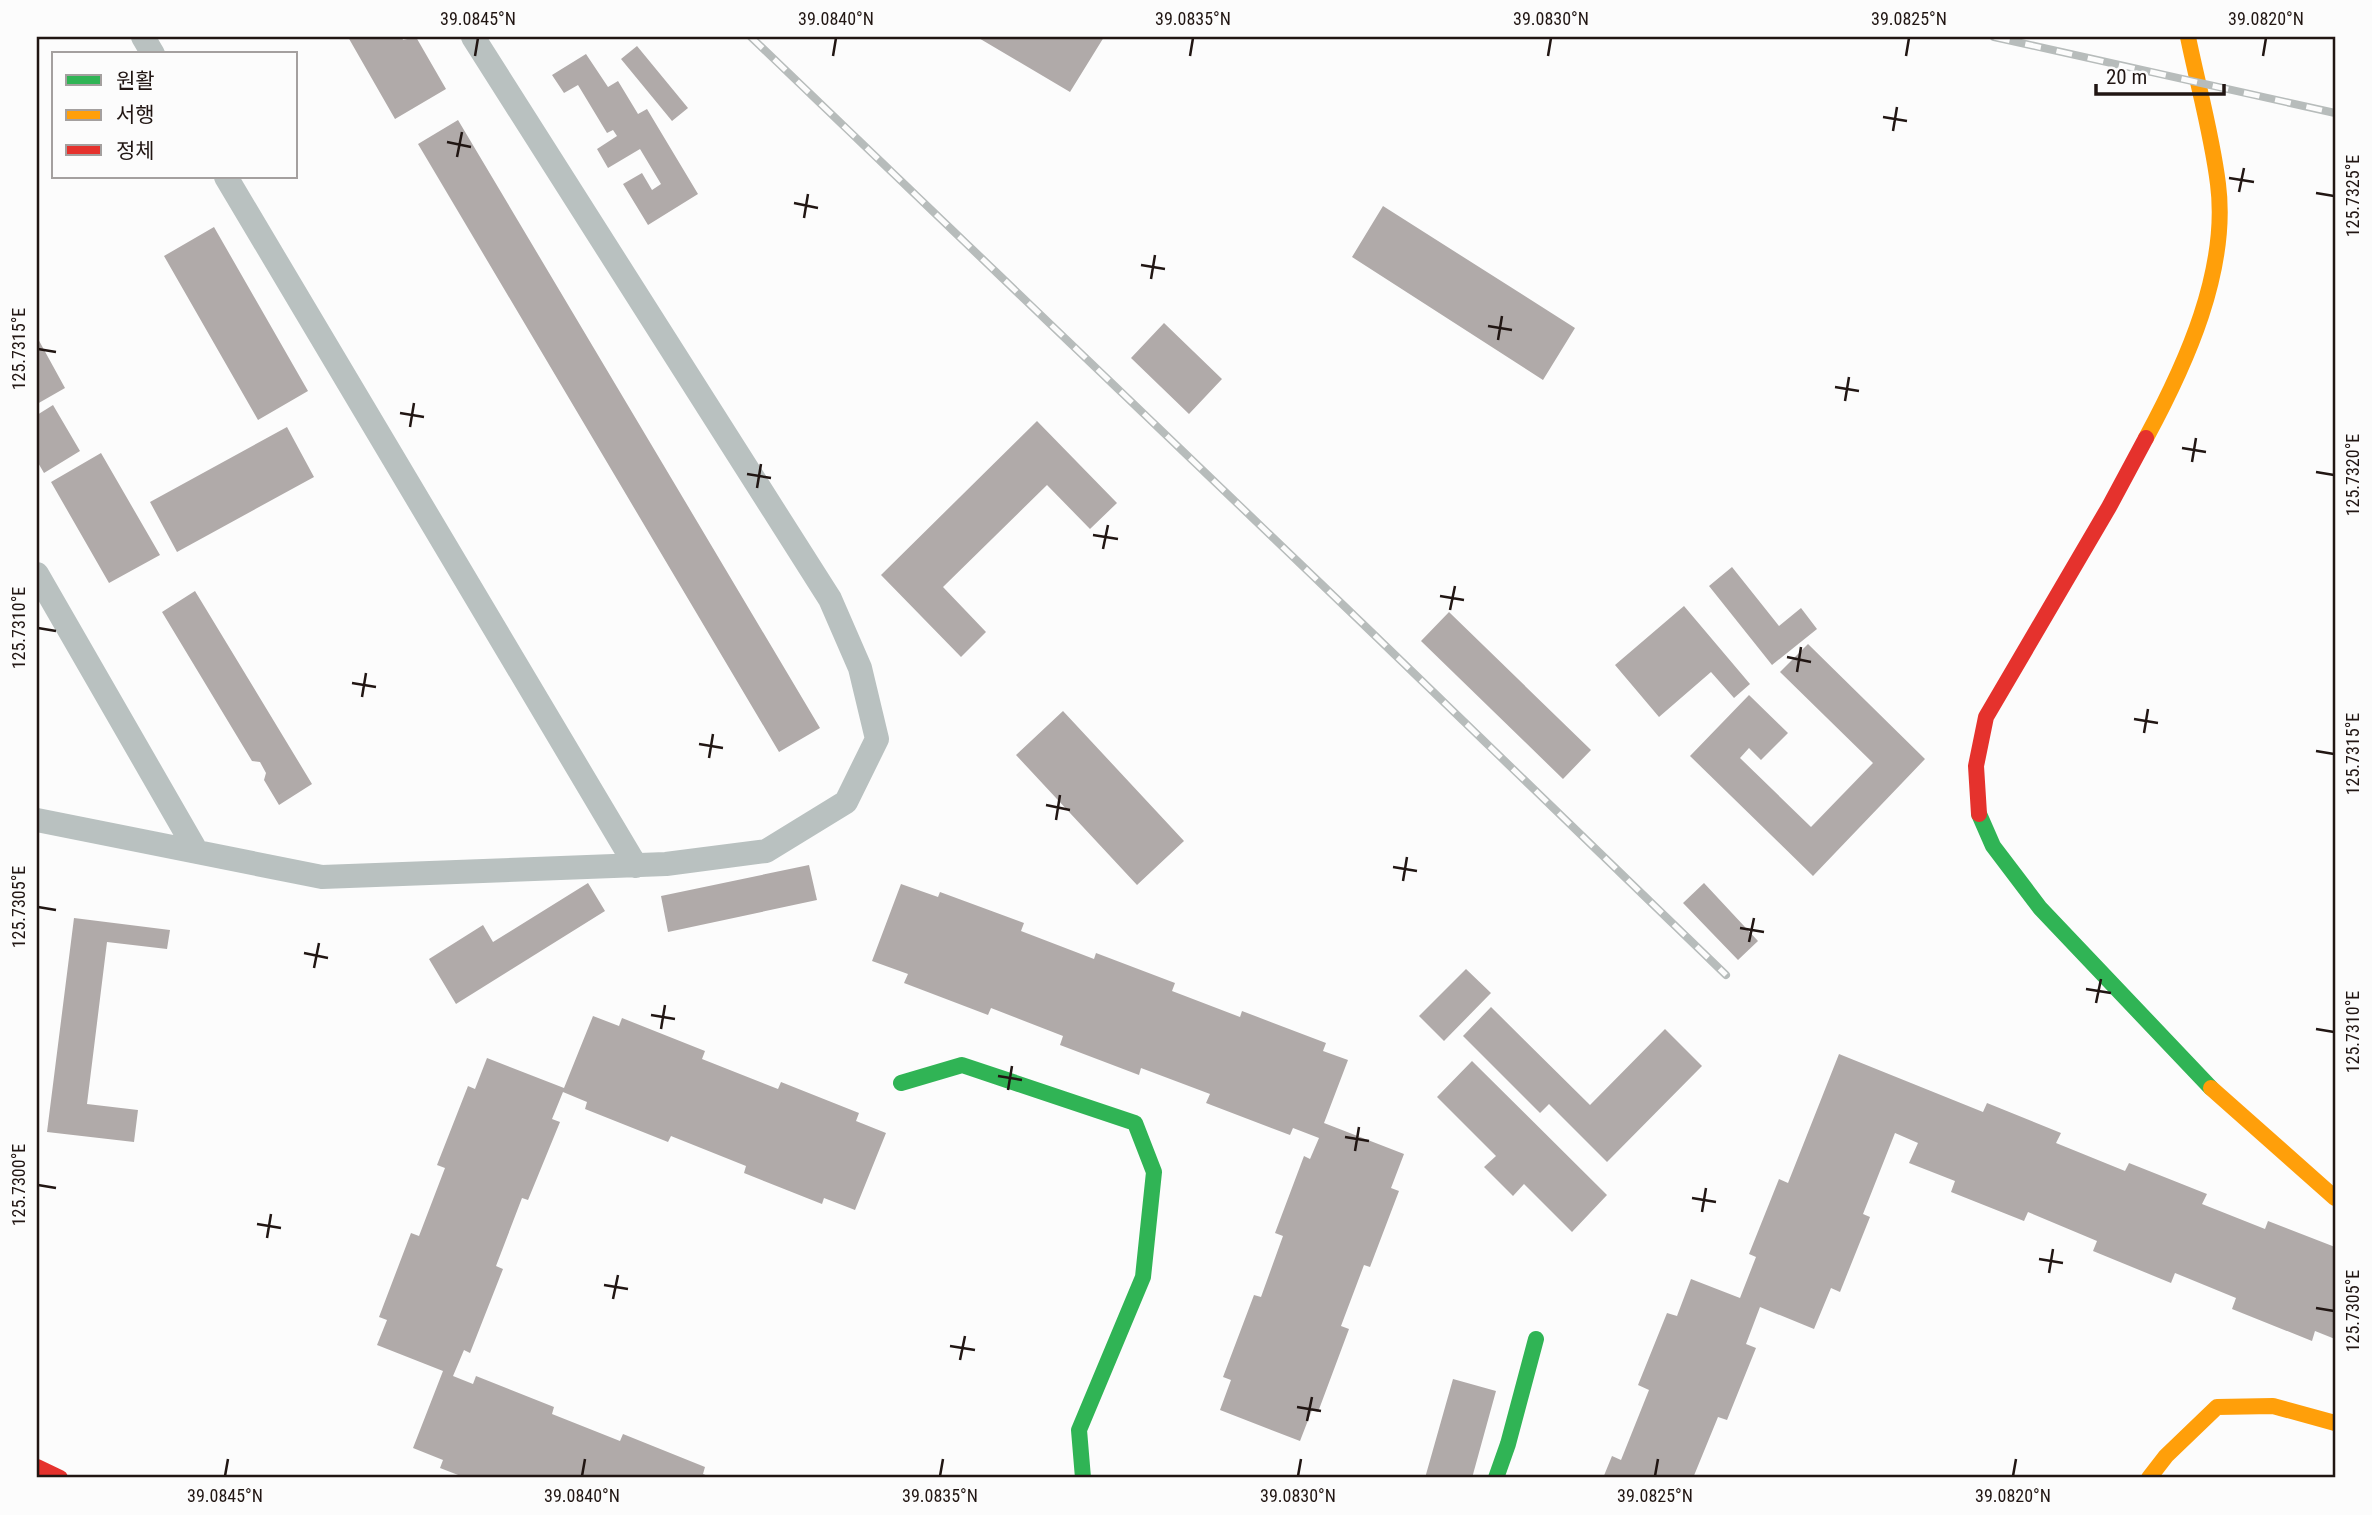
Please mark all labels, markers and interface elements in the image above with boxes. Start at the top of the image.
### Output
text: 39.0845°N [440,8,516,29]
text: 39.0840°N [798,8,874,29]
text: 39.0835°N [1155,8,1231,29]
text: 39.0830°N [1513,8,1589,29]
text: 39.0825°N [1871,8,1947,29]
text: 39.0820°N [2228,8,2304,29]
legend [52,52,298,178]
scale bar [2096,52,2223,96]
text: 20 m [2106,65,2147,89]
text: 원활 [116,69,155,93]
text: 서행 [116,103,155,127]
text: 정체 [116,139,155,163]
text: 125.7325°E [2342,155,2363,237]
text: 125.7315°E [8,308,29,390]
text: 125.7320°E [2342,434,2363,516]
text: 125.7310°E [8,587,29,669]
text: 125.7315°E [2342,713,2363,795]
text: 125.7305°E [8,866,29,948]
text: 125.7310°E [2342,991,2363,1073]
text: 125.7300°E [8,1144,29,1226]
text: 125.7305°E [2342,1270,2363,1352]
text: 39.0845°N [187,1485,263,1506]
text: 39.0840°N [544,1485,620,1506]
text: 39.0835°N [902,1485,978,1506]
text: 39.0830°N [1260,1485,1336,1506]
text: 39.0825°N [1617,1485,1693,1506]
text: 39.0820°N [1975,1485,2051,1506]

